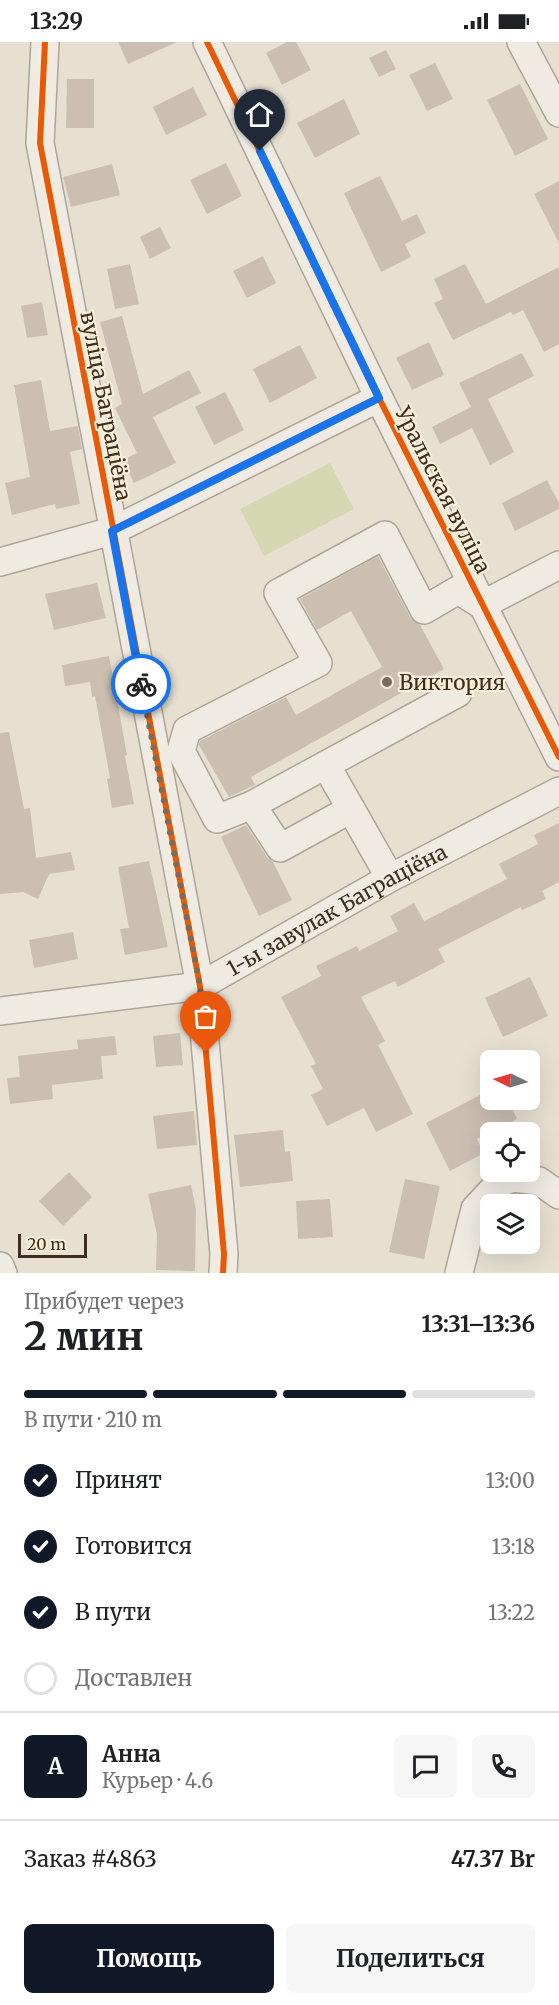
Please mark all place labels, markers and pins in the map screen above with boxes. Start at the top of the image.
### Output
pin [234,89,285,151]
place label: Виктория [399,669,505,696]
marker: Виктория [380,675,394,689]
pin [180,991,231,1053]

